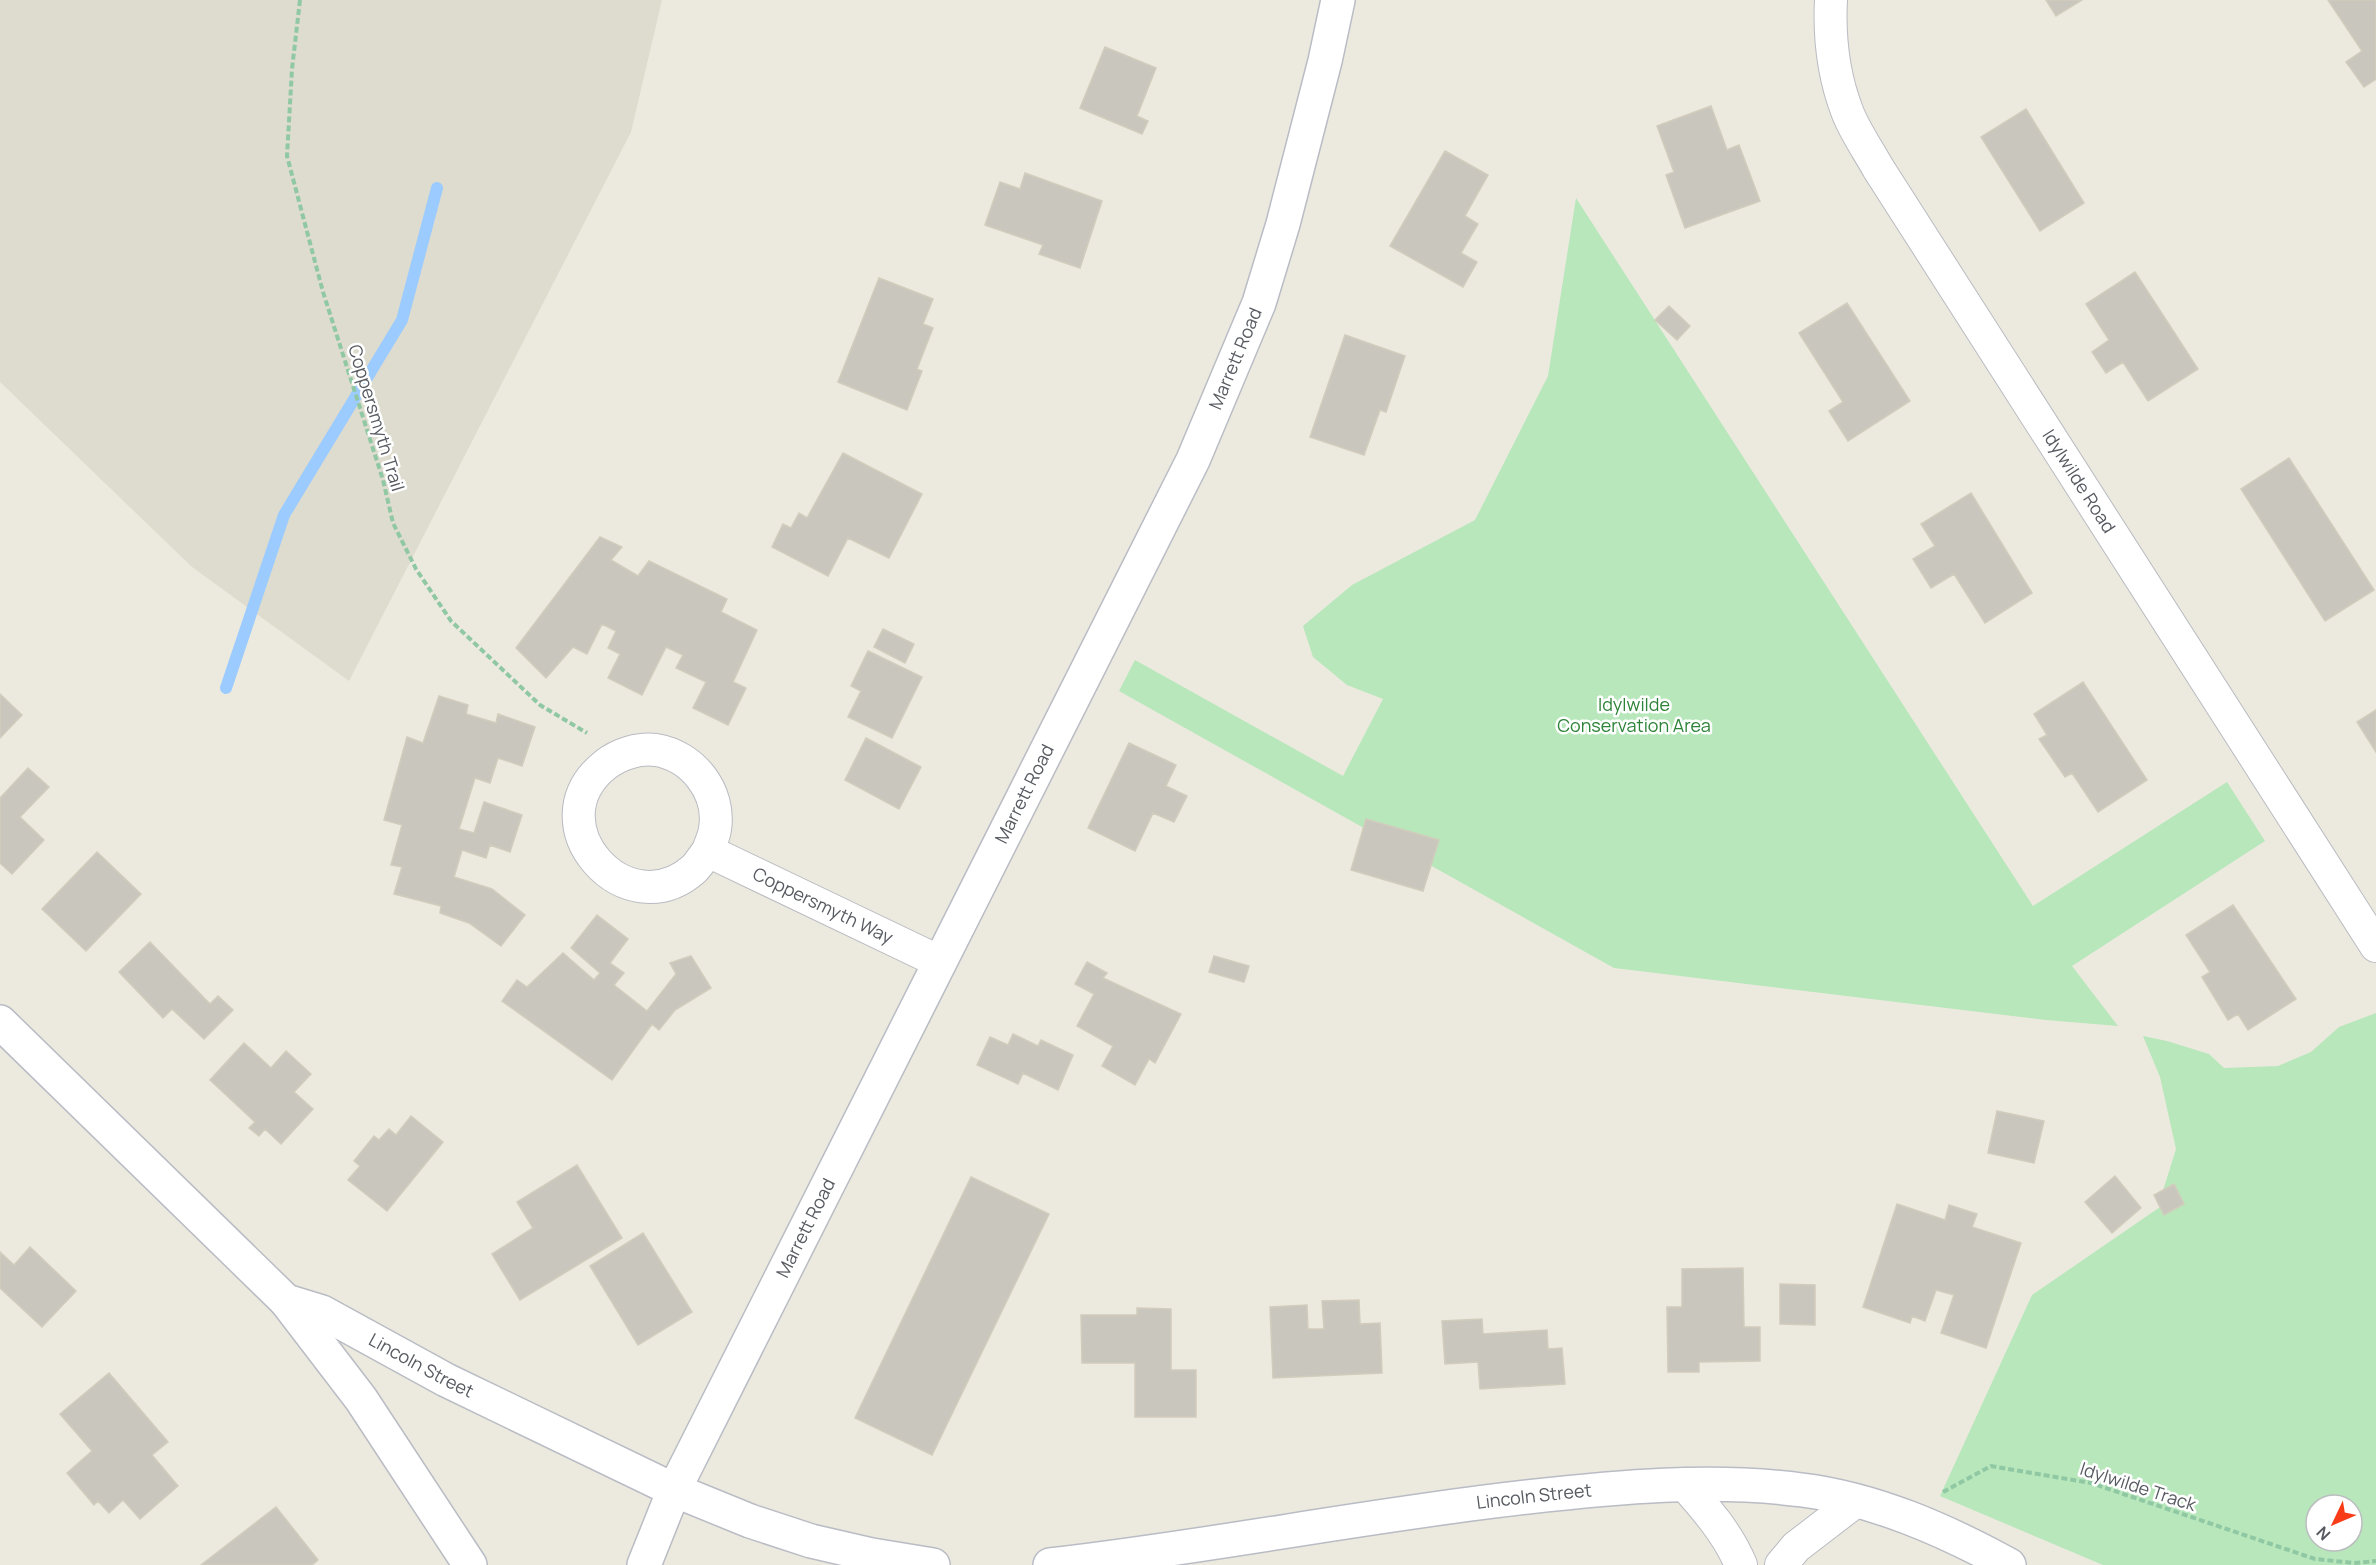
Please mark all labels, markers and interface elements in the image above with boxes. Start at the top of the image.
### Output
street label: Marrett Road [1203,304,1267,413]
street label: Coppersmyth Trail [343,342,411,494]
street label: Idylwilde Road [2037,425,2121,537]
park label: Idylwilde Conservation Area [1557,692,1711,737]
street label: Marrett Road [989,740,1059,847]
street label: Coppersmyth Way [749,861,898,949]
street label: Marrett Road [770,1174,840,1281]
street label: Lincoln Street [365,1327,478,1403]
street label: Idylwilde Track [2077,1456,2200,1516]
street label: Lincoln Street [1475,1477,1593,1514]
north arrow [2304,1493,2364,1553]
text: N [2311,1522,2335,1545]

